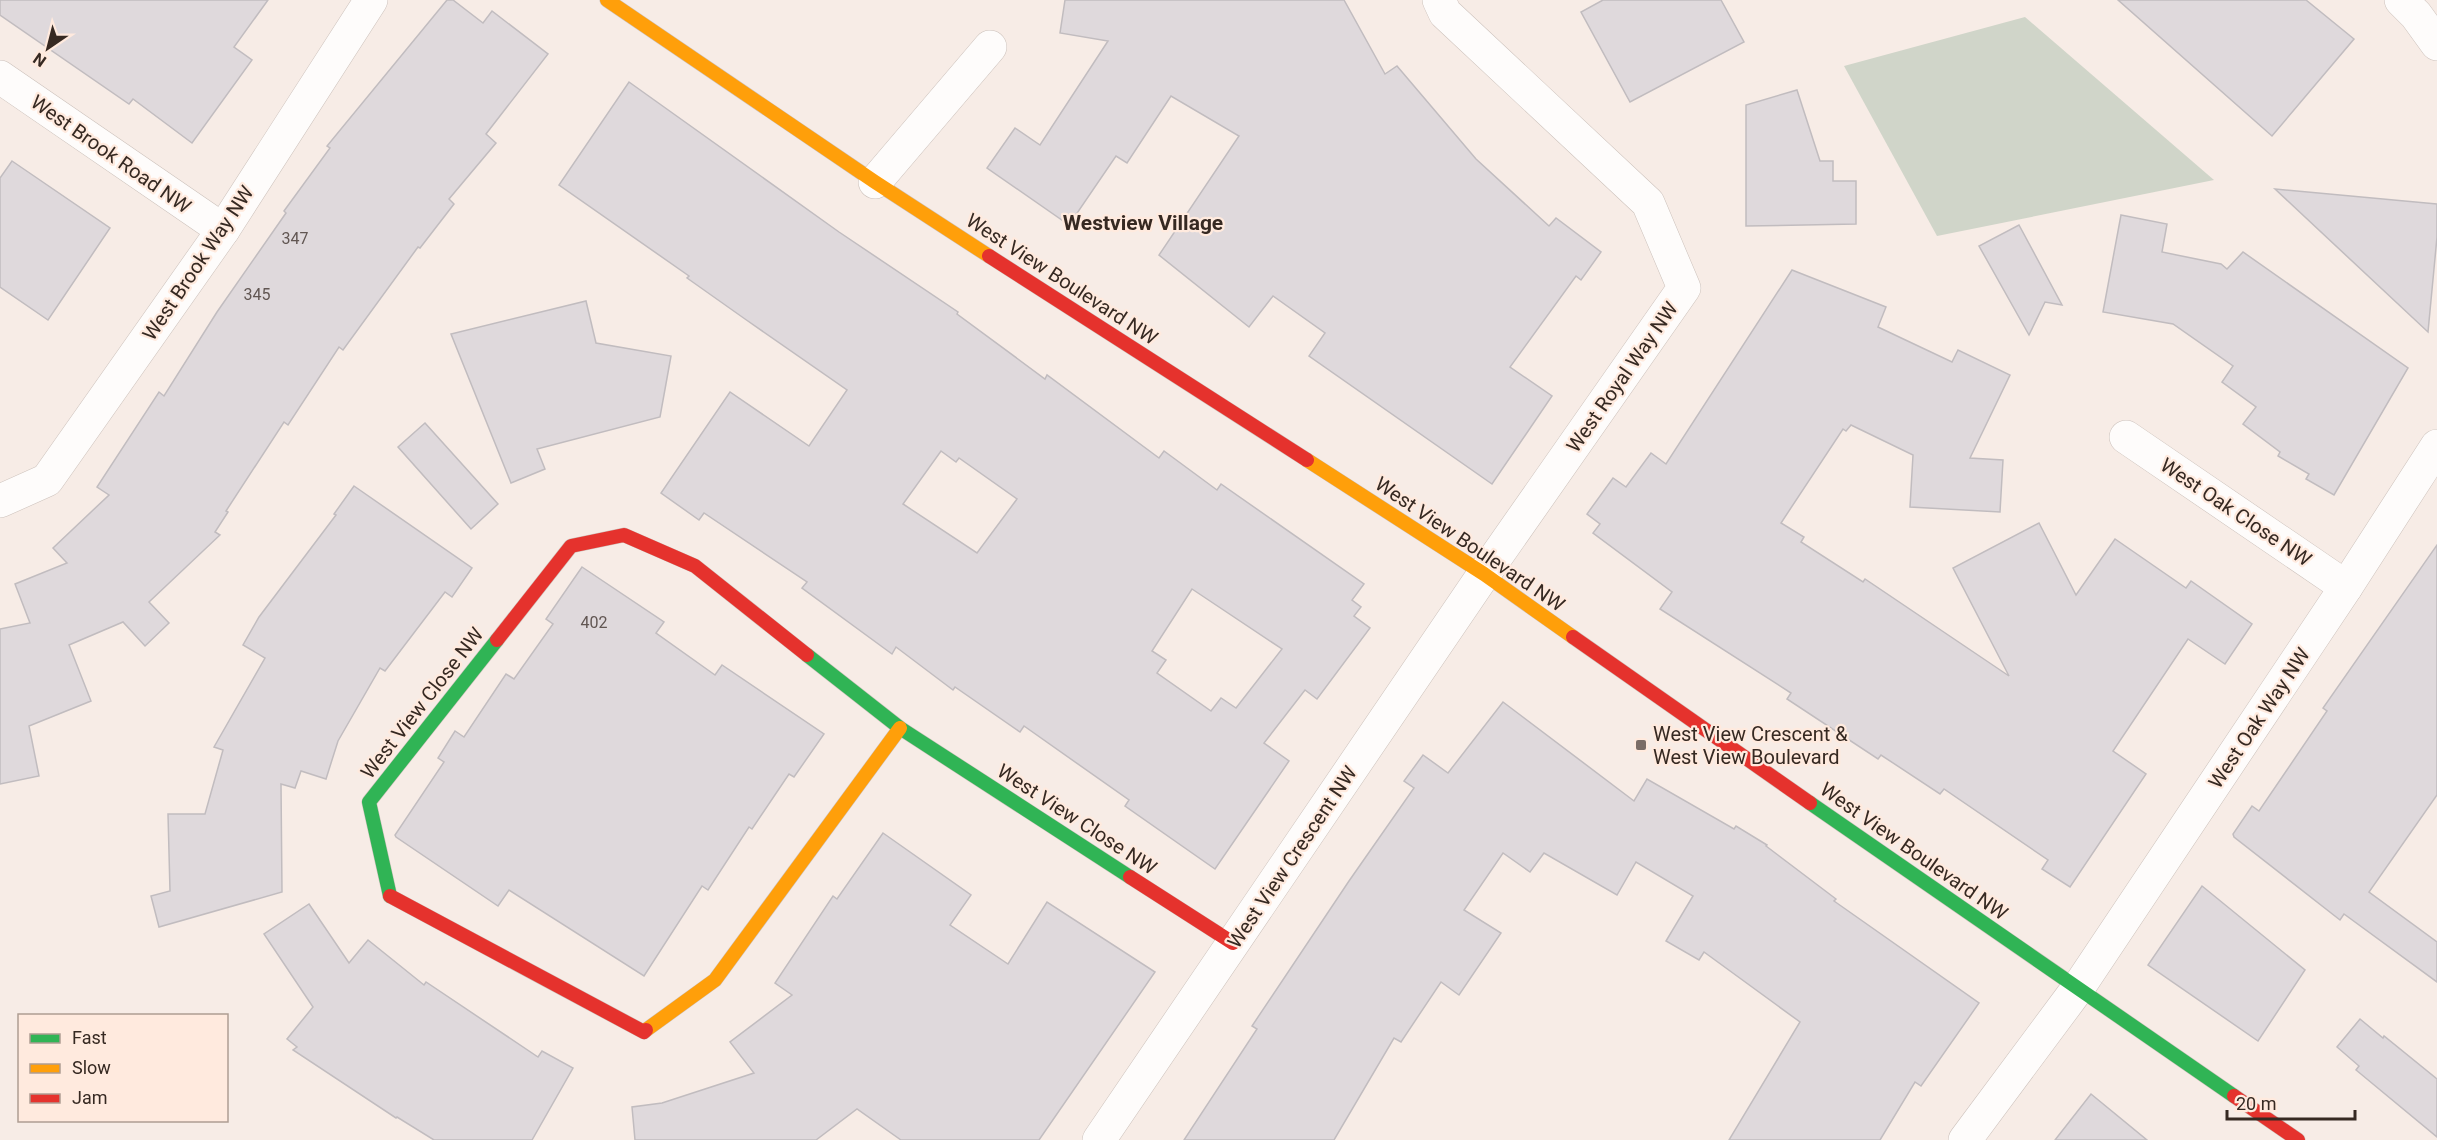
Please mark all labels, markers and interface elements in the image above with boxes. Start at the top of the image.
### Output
north arrow [18,18,78,78]
text: N [30,49,50,71]
street label: West Brook Road NW [26,90,196,218]
street label: West Brook Way NW [137,181,259,345]
street label: West View Boulevard NW [962,208,1162,350]
district label: Westview Village [1063,211,1223,235]
house number: 347 [282,229,308,248]
house number: 345 [244,285,270,304]
street label: West Royal Way NW [1561,297,1683,457]
street label: West Oak Close NW [2156,453,2316,572]
street label: West View Boulevard NW [1371,472,1570,617]
house number: 402 [581,613,607,632]
street label: West View Close NW [356,622,489,783]
street label: West Oak Way NW [2203,643,2315,793]
place label: West View Crescent & West View Boulevard [1653,722,1848,769]
marker: West View Crescent & West View Boulevard [1634,738,1648,752]
street label: West View Close NW [993,758,1161,880]
street label: West View Crescent NW [1222,761,1362,953]
street label: West View Boulevard NW [1816,777,2013,925]
legend [18,1014,228,1122]
text: Fast [72,1027,107,1048]
text: Slow [72,1057,111,1078]
scale bar [2227,1083,2354,1121]
text: Jam [72,1087,108,1108]
text: 20 m [2236,1093,2276,1114]

